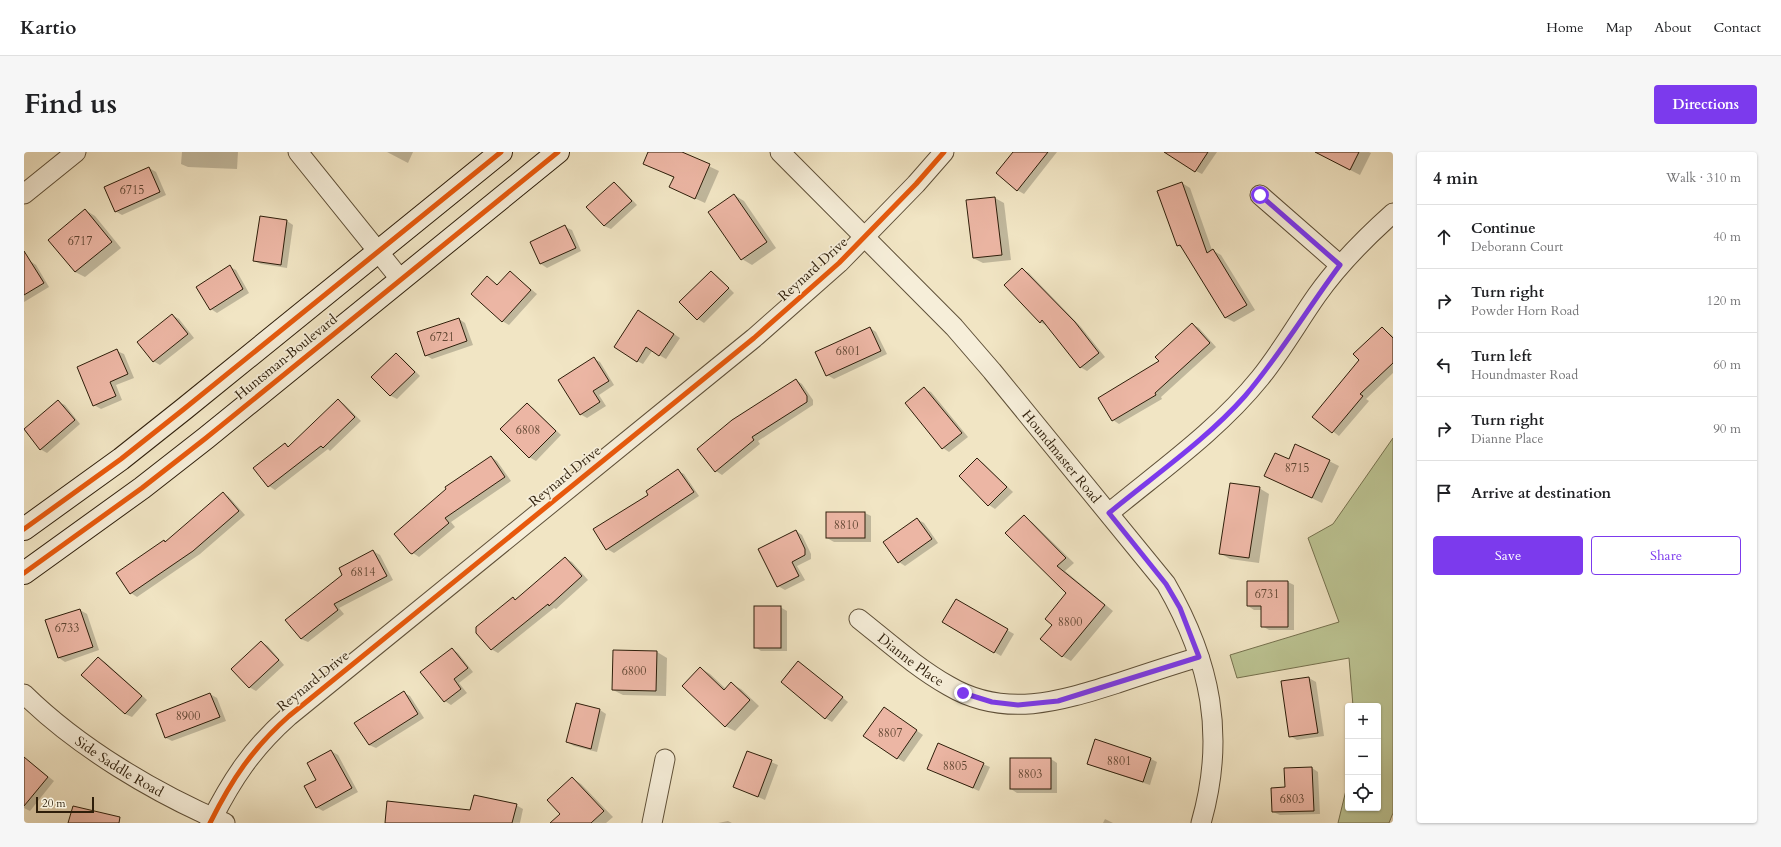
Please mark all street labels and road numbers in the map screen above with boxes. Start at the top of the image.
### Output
street label: Reynard Drive [774,233,852,305]
street label: Huntsman Boulevard [231,309,342,404]
street label: Houndmaster Road [1018,406,1106,507]
street label: Reynard Drive [525,441,605,511]
street label: Dianne Place [874,629,948,690]
street label: Reynard Drive [273,646,353,716]
street label: Side Saddle Road [71,731,167,801]

